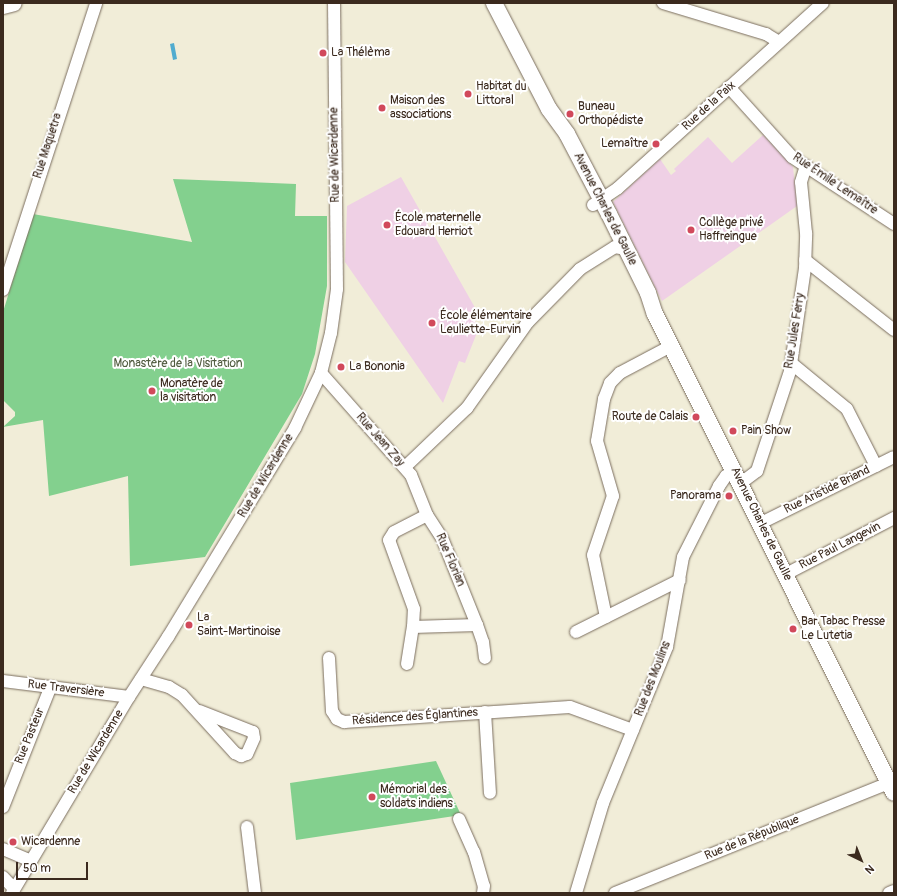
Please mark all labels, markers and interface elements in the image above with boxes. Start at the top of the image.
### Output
place label: La Thélèma [331,46,390,60]
marker: La Thélèma [318,48,328,58]
street label: Rue de la Paix [679,78,739,134]
place label: Habitat du Littoral [476,80,527,108]
marker: Habitat du Littoral [463,89,473,99]
place label: Maison des associations [390,94,451,122]
place label: Buneau Orthopédiste [578,100,643,128]
marker: Maison des associations [377,103,387,113]
street label: Rue de Wicardenne [327,107,343,203]
marker: Buneau Orthopédiste [565,109,575,119]
street label: Rue Maquetra [31,111,65,181]
place label: Lemaître [601,137,648,151]
marker: Lemaître [651,139,661,149]
street label: Avenue Charles de Gaulle [570,150,640,268]
street label: Rue Émile Lemaître [790,150,880,218]
place label: École maternelle Edouard Herriot [395,211,481,239]
place label: Collège privé Haffreingue [699,216,764,244]
marker: École maternelle Edouard Herriot [382,220,392,230]
marker: Collège privé Haffreingue [686,225,696,235]
street label: Rue Jules Ferry [782,292,808,370]
place label: École élémentaire Leuliette-Eurvin [440,309,532,337]
marker: École élémentaire Leuliette-Eurvin [427,318,437,328]
park label: Monastère de la Visitation [113,357,243,371]
place label: La Bononia [349,360,405,374]
marker: La Bononia [336,362,346,372]
place label: Monatère de la visitation [160,377,223,405]
marker: Monatère de la visitation [147,386,157,396]
street label: Rue Jean Zay [353,410,407,470]
place label: Route de Calais [612,410,688,424]
marker: Route de Calais [691,412,701,422]
place label: Pain Show [741,424,791,438]
marker: Pain Show [728,426,738,436]
street label: Rue de Wicardenne [235,431,297,521]
street label: Rue Aristide Briand [782,463,872,517]
street label: Avenue Charles de Gaulle [727,465,795,583]
place label: Panorama [670,489,721,503]
marker: Panorama [724,491,734,501]
street label: Rue Paul Langevin [797,519,883,573]
street label: Rue Florian [432,531,468,589]
place label: La Saint-Martinoise [197,611,280,639]
place label: Bar Tabac Presse Le Lutetia [801,615,885,643]
marker: La Saint-Martinoise [184,620,194,630]
marker: Bar Tabac Presse Le Lutetia [788,624,798,634]
street label: Rue des Moulins [632,639,674,719]
street label: Rue Traversière [27,677,105,701]
street label: Résidence des Églantines [352,705,478,729]
street label: Rue Pasteur [12,706,48,766]
street label: Rue de Wicardenne [65,707,127,797]
place label: Mémorial des soldats indiens [380,783,453,811]
marker: Mémorial des soldats indiens [367,792,377,802]
street label: Rue de la République [703,812,801,864]
place label: Wicardenne [21,835,80,849]
marker: Wicardenne [8,837,18,847]
north arrow [841,840,881,880]
scale bar [18,854,90,880]
text: 50 m [23,861,51,876]
text: N [862,862,877,876]

